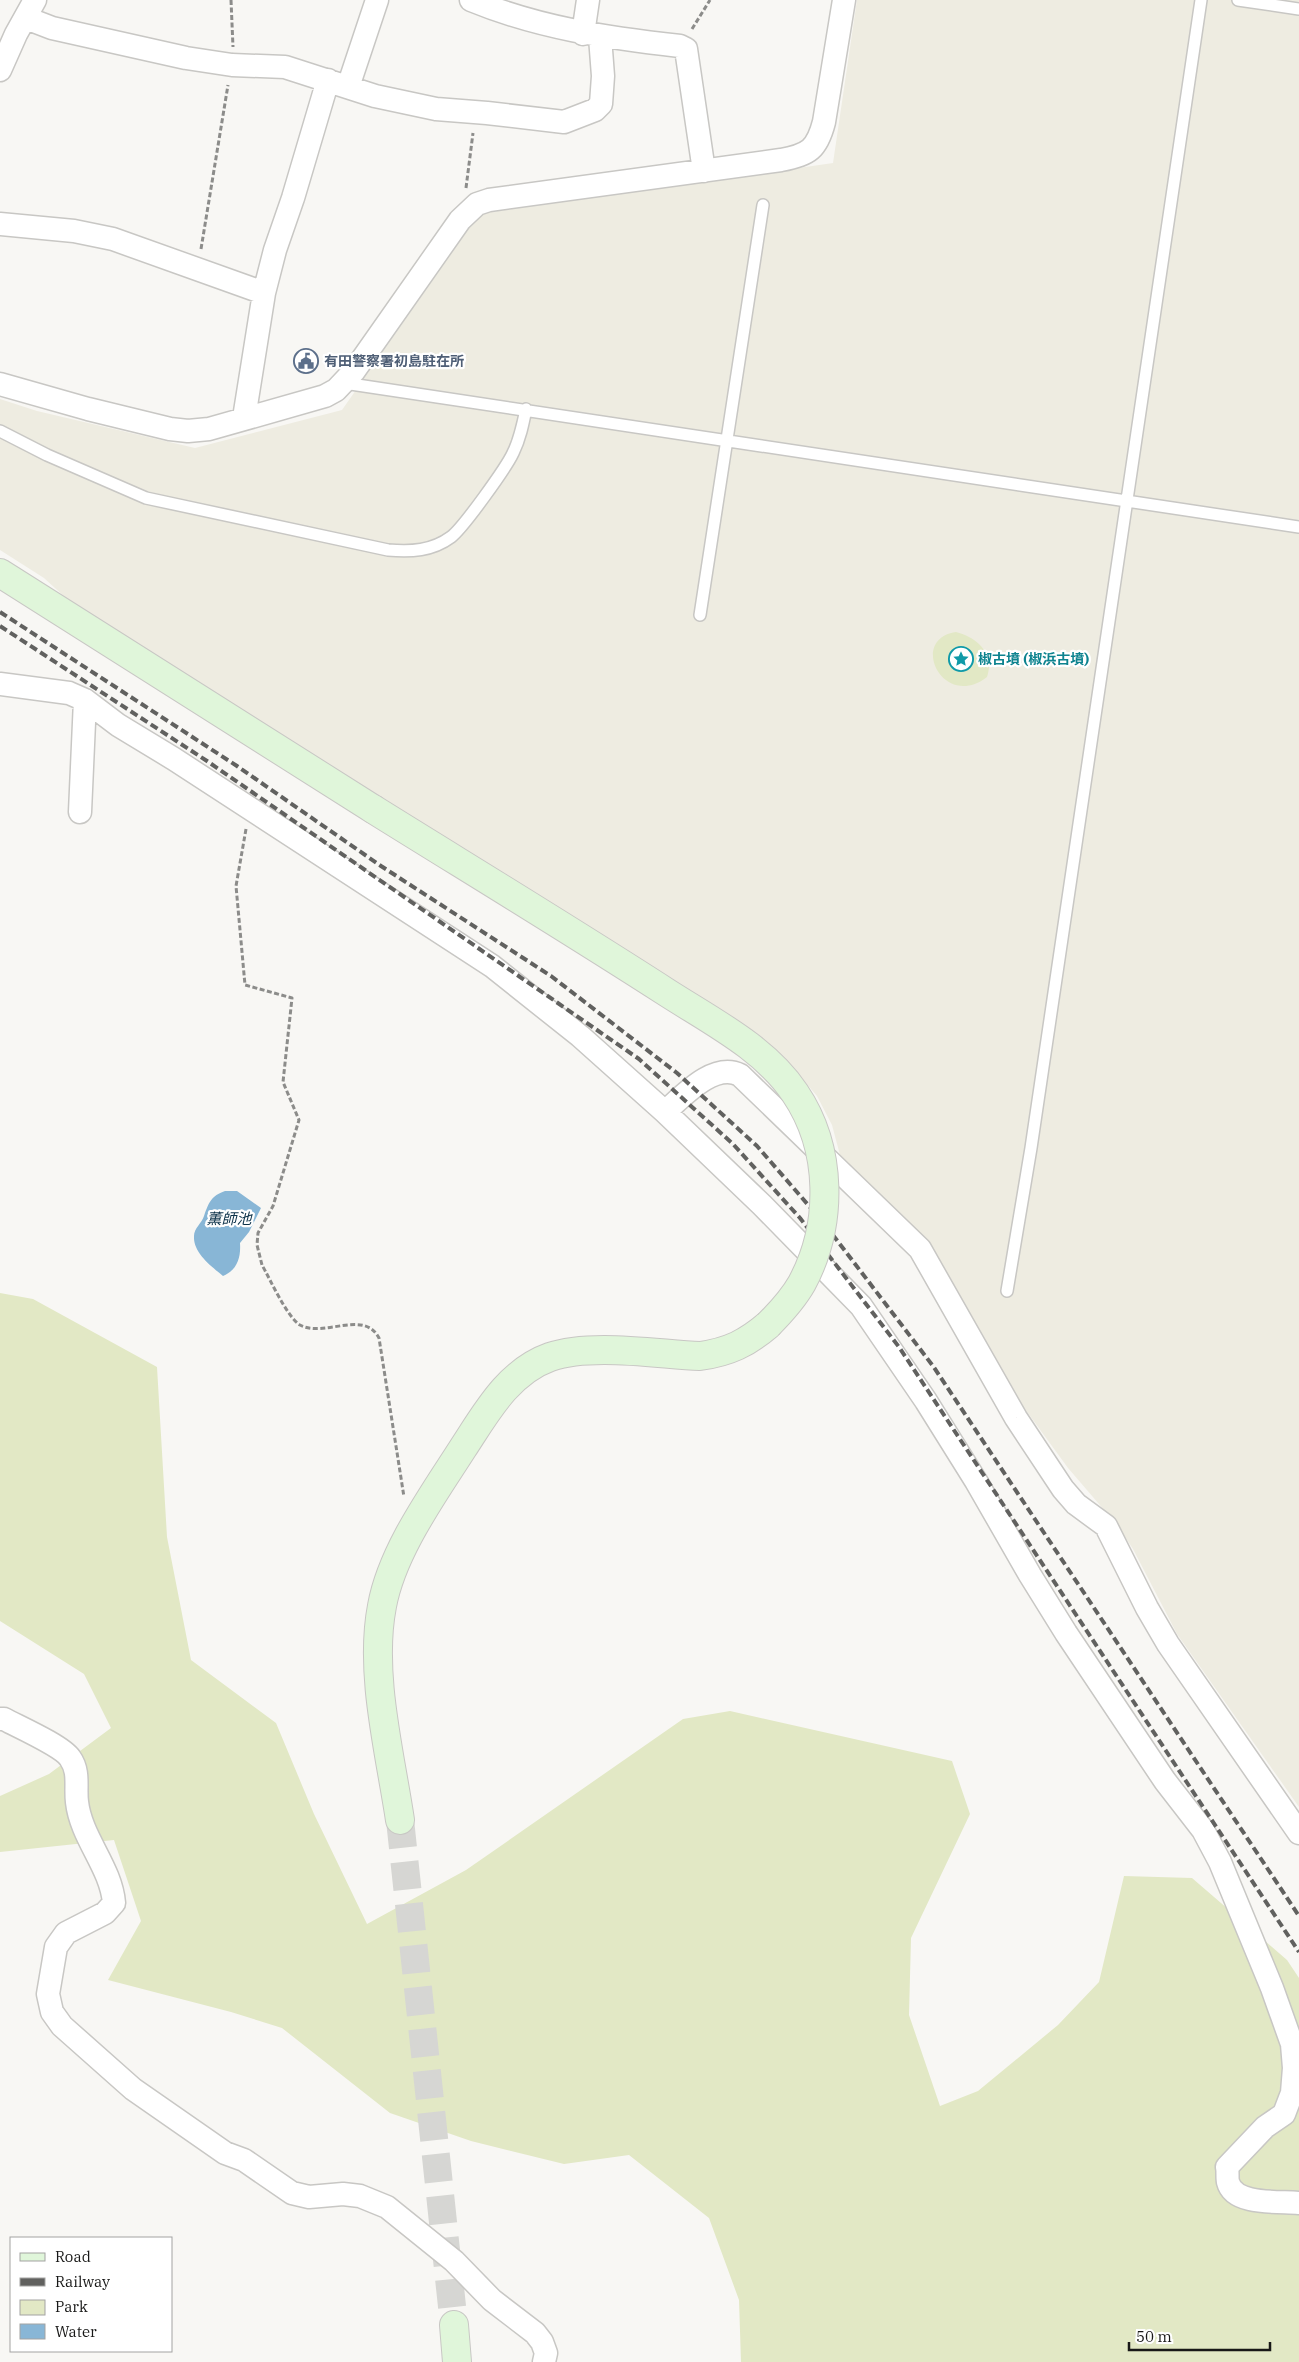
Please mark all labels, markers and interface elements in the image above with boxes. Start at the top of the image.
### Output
public building icon: 有田警察署初島駐在所 [293,348,319,374]
place label: 有田警察署初島駐在所 [324,352,464,370]
place icon: 椒古墳 (椒浜古墳) [948,646,974,672]
place label: 椒古墳 (椒浜古墳) [978,650,1089,668]
water label: 薫師池 [206,1209,253,1228]
legend [10,2237,172,2352]
text: Road [55,2247,91,2266]
text: Railway [55,2272,110,2291]
text: Park [55,2297,88,2316]
scale bar [1129,2320,1270,2352]
text: Water [55,2322,97,2341]
text: 50 m [1136,2327,1172,2346]

